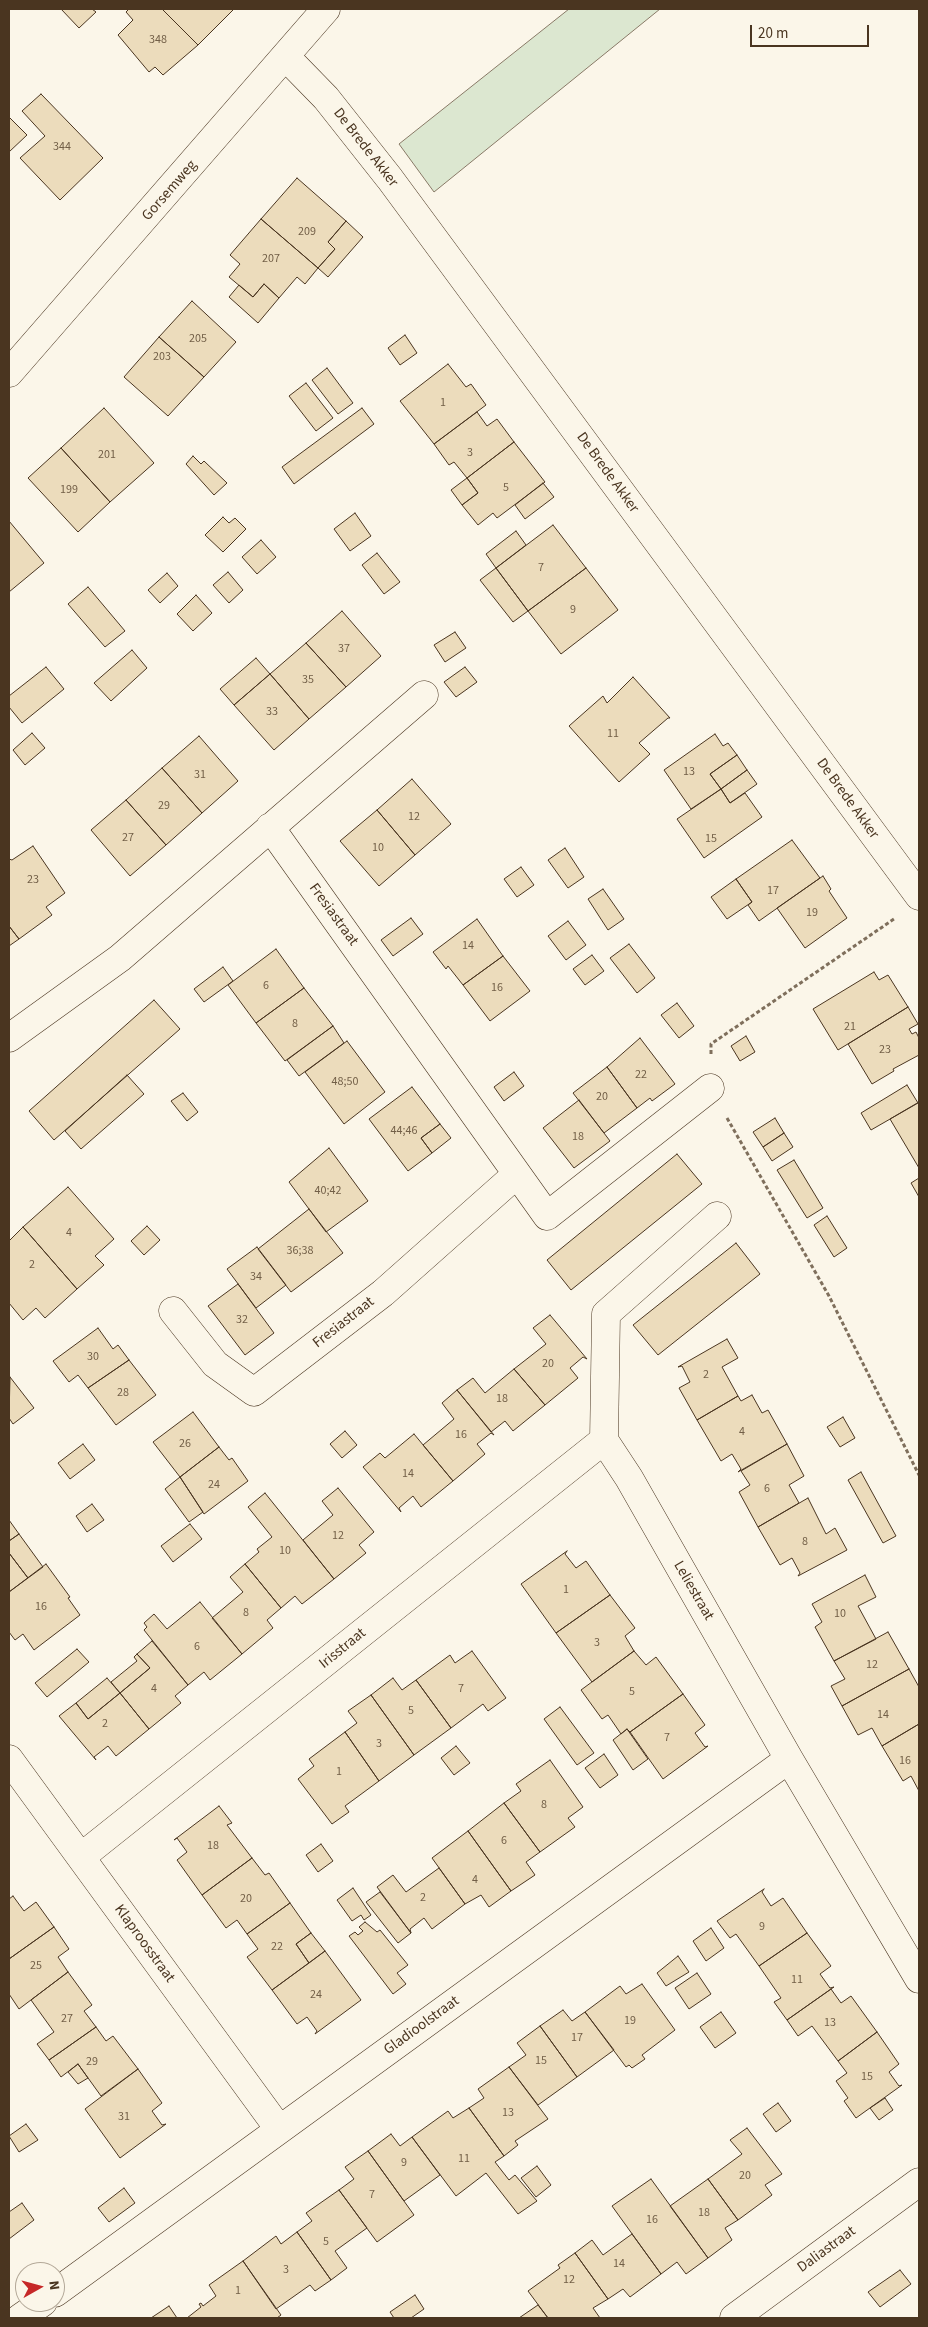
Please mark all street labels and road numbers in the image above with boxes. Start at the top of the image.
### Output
street label: De Brede Akker [329,105,401,191]
street label: Gorsemweg [139,157,201,225]
street label: De Brede Akker [572,429,642,517]
street label: De Brede Akker [812,755,882,843]
street label: Fresiastraat [304,880,362,950]
street label: Fresiastraat [310,1293,378,1353]
street label: Leliestraat [669,1558,717,1624]
street label: Irisstraat [316,1625,370,1673]
street label: Klaproosstraat [110,1902,178,1986]
street label: Gladioolstraat [381,1993,463,2059]
street label: Daliastraat [794,2223,860,2277]

